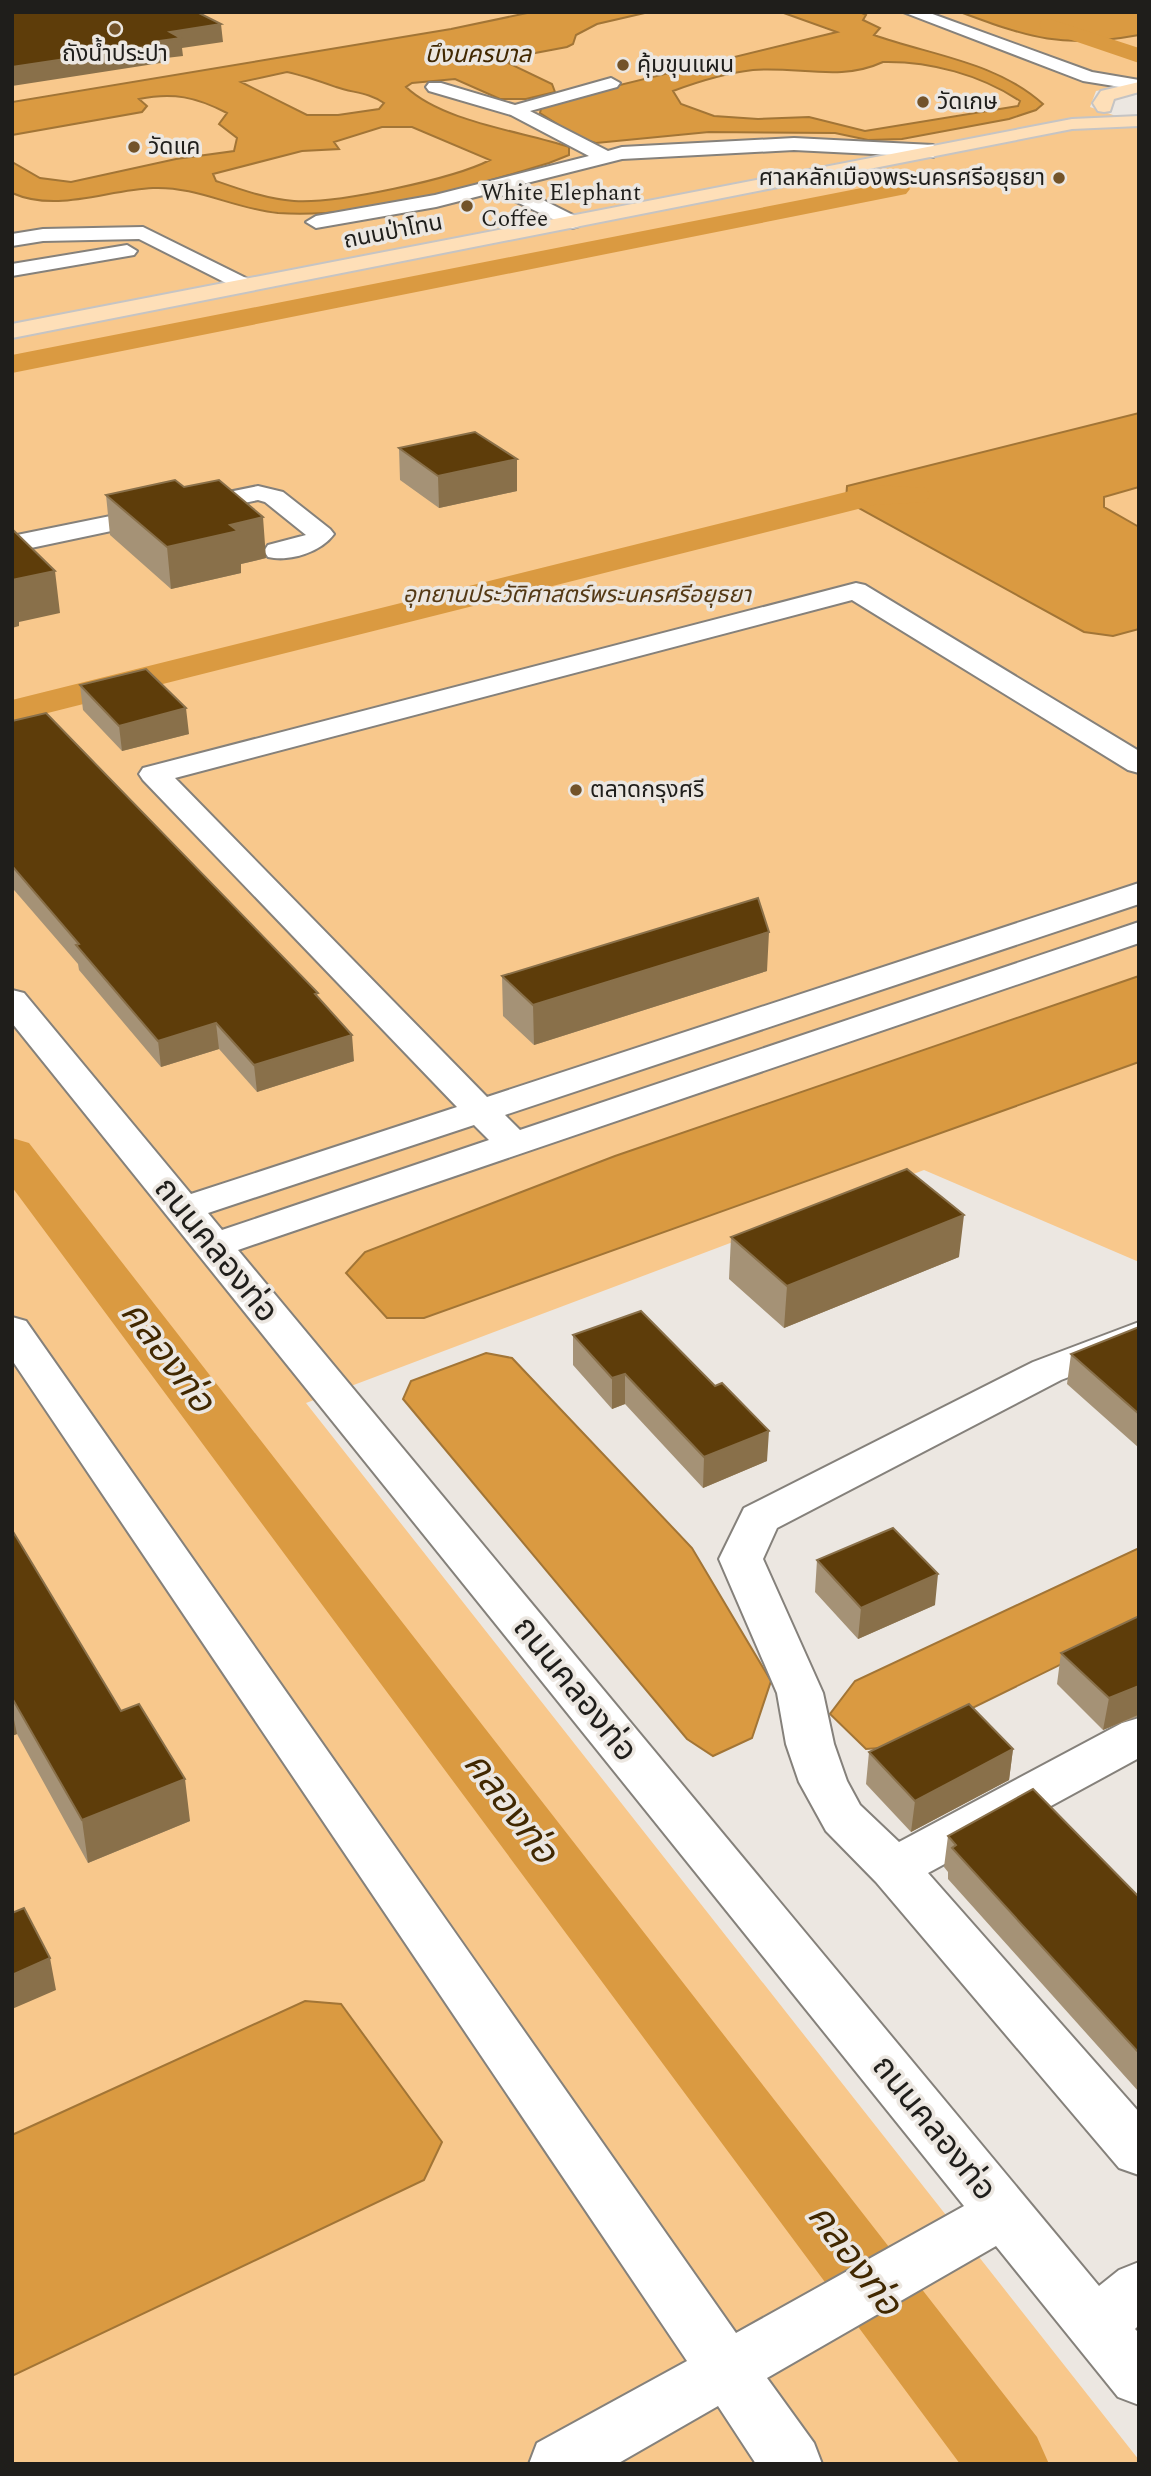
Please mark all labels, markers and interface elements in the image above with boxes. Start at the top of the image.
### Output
marker: ถังน้ำประปา [107,21,123,37]
place label: ถังน้ำประปา [62,37,168,72]
water label: บึงนครบาล [425,37,533,73]
place label: คุ้มขุนแผน [637,48,734,83]
marker: คุ้มขุนแผน [615,57,631,73]
place label: วัดเกษ [937,85,998,120]
marker: วัดเกษ [915,94,931,110]
place label: วัดแค [148,130,200,165]
marker: วัดแค [126,139,142,155]
place label: ศาลหลักเมืองพระนครศรีอยุธยา [759,161,1045,196]
marker: ศาลหลักเมืองพระนครศรีอยุธยา [1051,170,1067,186]
place label: White Elephant Coffee [481,176,641,237]
marker: White Elephant Coffee [459,198,475,214]
street label: ถนนป่าโทน [340,205,446,259]
park label: อุทยานประวัติศาสตร์พระนครศรีอยุธยา [403,578,753,613]
place label: ตลาดกรุงศรี [590,773,704,808]
marker: ตลาดกรุงศรี [568,782,584,798]
street label: ถนนคลองท่อ [141,1166,291,1334]
water label: คลองท่อ [106,1289,229,1427]
street label: ถนนคลองท่อ [500,1605,650,1773]
water label: คลองท่อ [449,1740,572,1878]
street label: ถนนคลองท่อ [859,2044,1009,2212]
water label: คลองท่อ [793,2192,916,2330]

